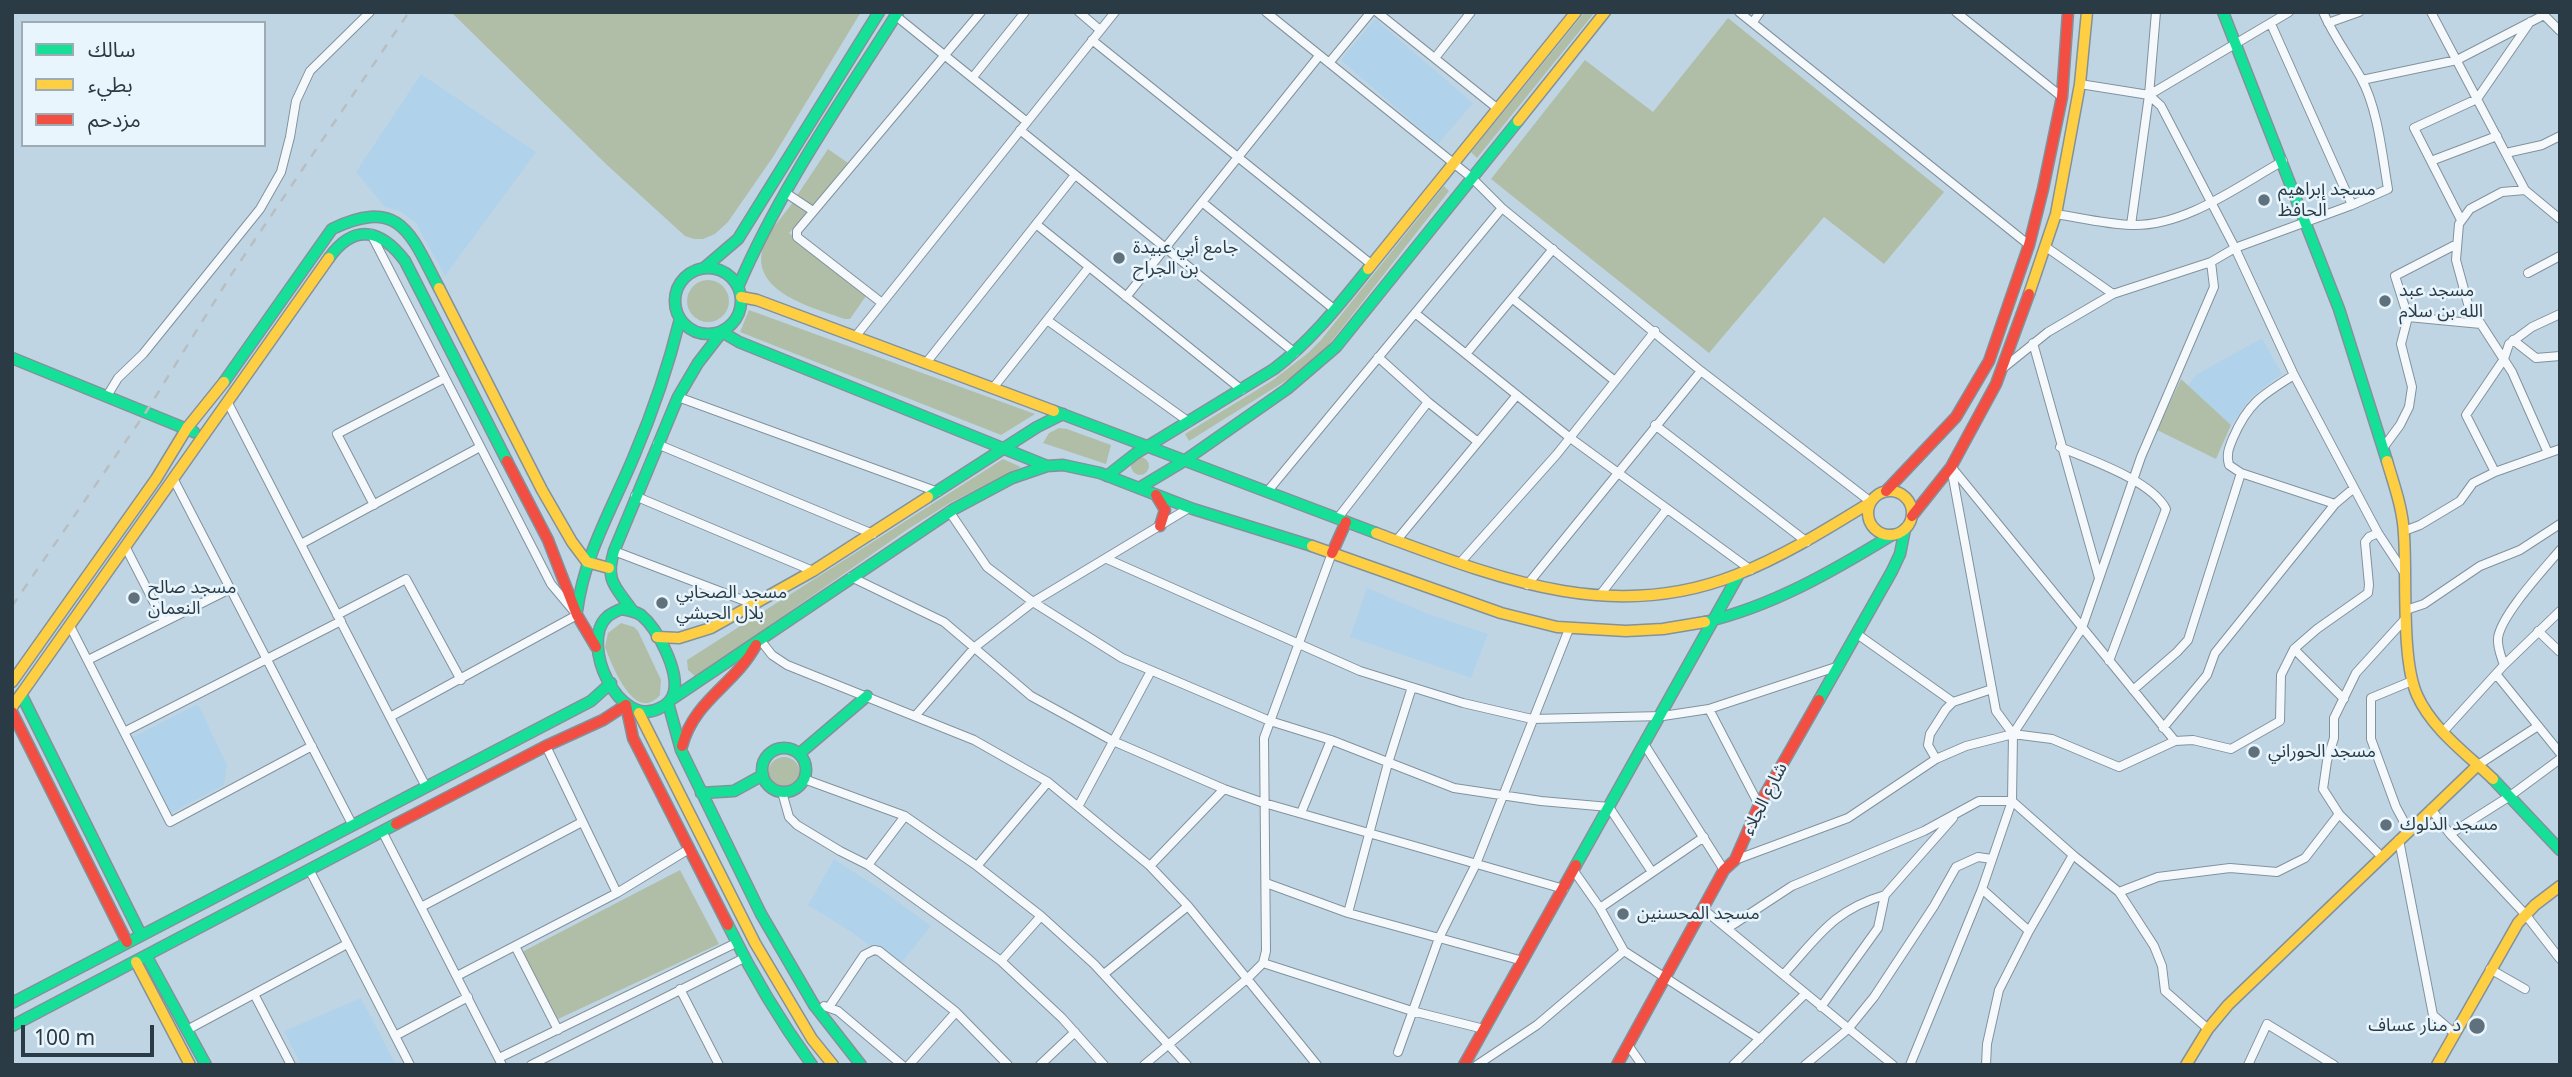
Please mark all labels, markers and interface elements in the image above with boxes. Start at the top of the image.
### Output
legend [21,21,266,147]
text: سالك [88,35,135,63]
text: بطيء [88,70,133,98]
text: مزدحم [88,105,141,133]
place label: مسجد إبراهيم الحافظ [2278,179,2376,222]
marker: مسجد إبراهيم الحافظ [2256,192,2272,208]
place label: جامع أبي عبيدة بن الجراح [1133,237,1238,280]
marker: جامع أبي عبيدة بن الجراح [1111,250,1127,266]
place label: مسجد عبد الله بن سلام [2399,280,2483,322]
marker: مسجد عبد الله بن سلام [2377,293,2393,309]
place label: مسجد صالح النعمان [148,577,236,620]
place label: مسجد الصحابي بلال الحبشي [676,582,787,624]
marker: مسجد صالح النعمان [126,590,142,606]
marker: مسجد الصحابي بلال الحبشي [654,595,670,611]
place label: مسجد الحوراني [2268,741,2376,763]
marker: مسجد الحوراني [2246,744,2262,760]
street label: شارع الجلاء [1738,759,1792,839]
place label: مسجد الدلوك [2400,814,2498,836]
marker: مسجد الدلوك [2378,817,2394,833]
place label: مسجد المحسنين [1637,903,1760,925]
marker: مسجد المحسنين [1615,906,1631,922]
scale bar [24,1010,158,1054]
place label: د منار عساف [2368,1015,2461,1037]
marker: د منار عساف [2467,1016,2487,1036]
text: 100 m [34,1023,95,1051]

